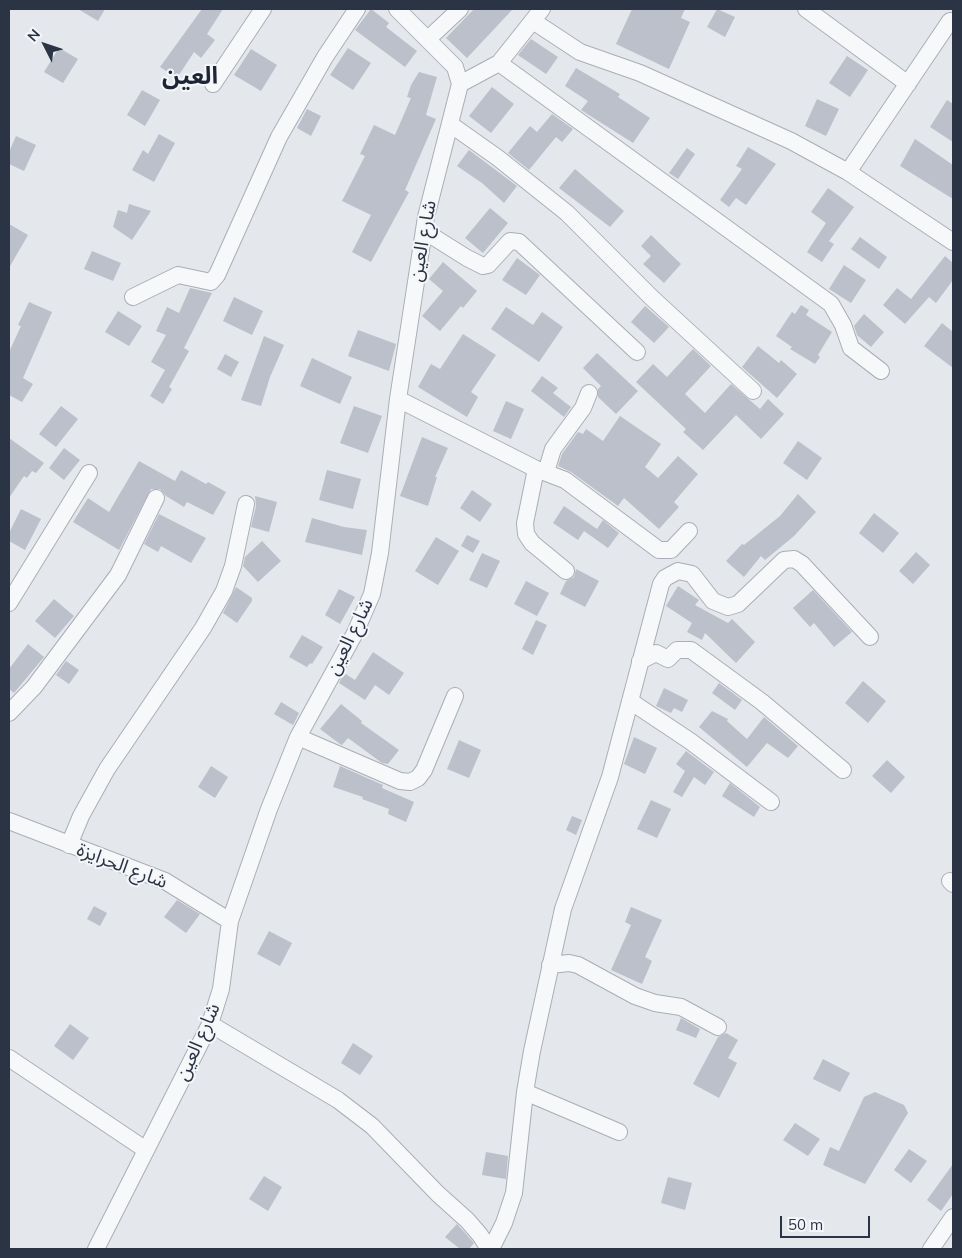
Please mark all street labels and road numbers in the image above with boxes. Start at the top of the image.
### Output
street label: شارع العين [405,198,441,284]
street label: شارع العين [322,595,378,679]
street label: شارع الحرايزة [73,838,171,894]
street label: شارع العين [171,1000,225,1084]

